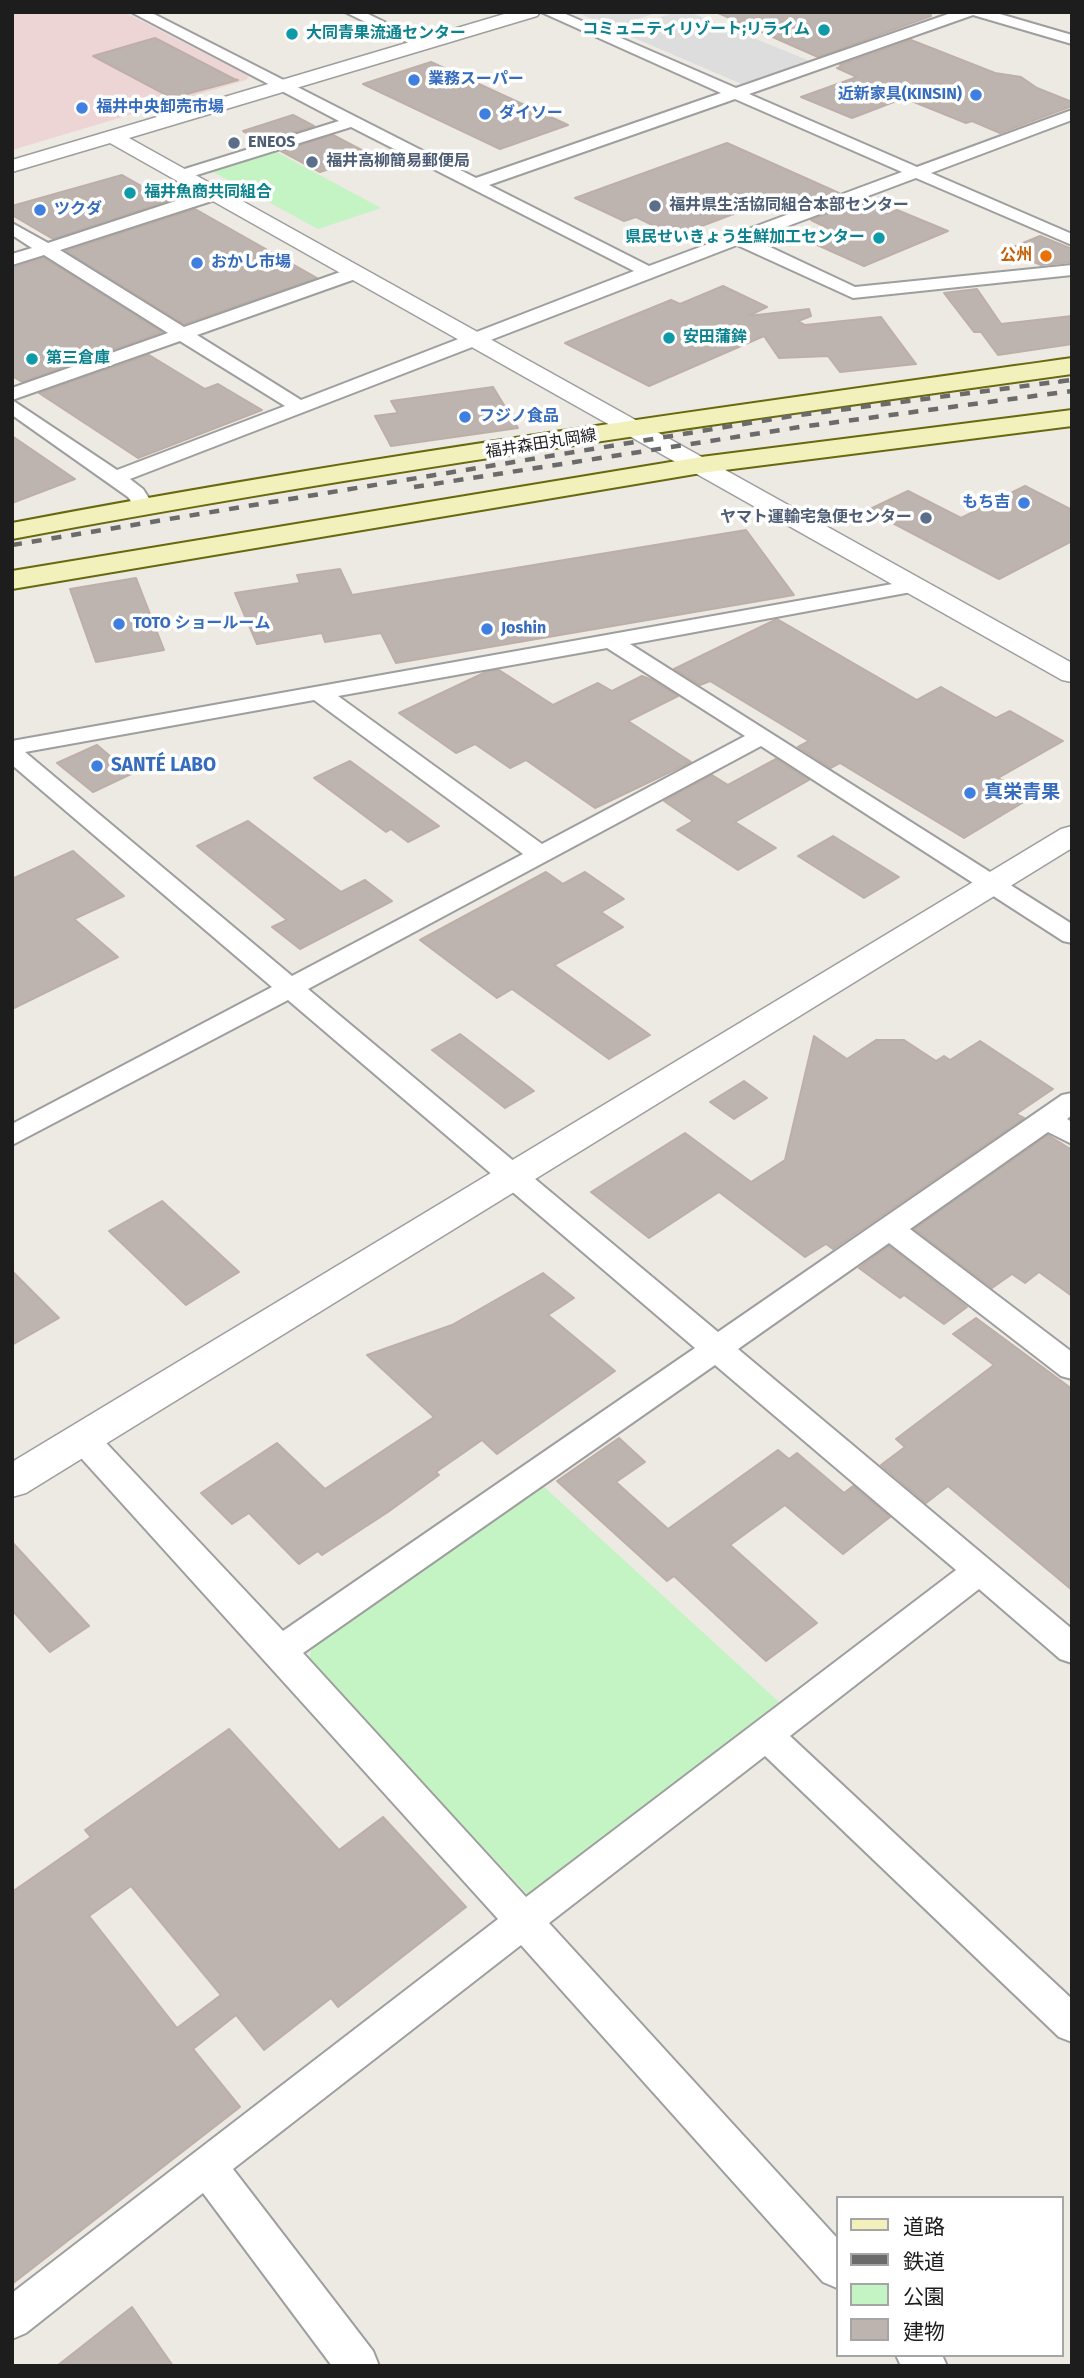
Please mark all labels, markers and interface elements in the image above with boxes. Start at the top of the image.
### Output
place label: コミュニティリゾート;リライム [582,20,810,40]
marker: コミュニティリゾート;リライム [816,22,832,38]
place label: 大同青果流通センター [306,24,466,44]
marker: 大同青果流通センター [284,26,300,42]
place label: 業務スーパー [428,70,524,90]
marker: 業務スーパー [406,72,422,88]
place label: 近新家具(KINSIN) [838,85,962,105]
marker: 近新家具(KINSIN) [968,87,984,103]
place label: 福井中央卸売市場 [96,98,224,118]
marker: 福井中央卸売市場 [74,100,90,116]
place label: ダイソー [499,104,563,124]
marker: ダイソー [477,106,493,122]
place label: ENEOS [248,133,295,153]
marker: ENEOS [226,135,242,151]
place label: 福井高柳簡易郵便局 [326,152,470,172]
marker: 福井高柳簡易郵便局 [304,154,320,170]
place label: 福井魚商共同組合 [144,183,272,203]
marker: 福井魚商共同組合 [122,185,138,201]
place label: 福井県生活協同組合本部センター [669,196,909,216]
marker: 福井県生活協同組合本部センター [647,198,663,214]
place label: ツクダ [54,200,102,220]
marker: ツクダ [32,202,48,218]
place label: 県民せいきょう生鮮加工センター [625,228,865,248]
marker: 県民せいきょう生鮮加工センター [871,230,887,246]
place label: 公州 [1000,246,1032,266]
marker: 公州 [1038,248,1054,264]
place label: おかし市場 [211,253,291,273]
marker: おかし市場 [189,255,205,271]
place label: 安田蒲鉾 [683,328,747,348]
marker: 安田蒲鉾 [661,330,677,346]
place label: 第三倉庫 [46,349,110,369]
marker: 第三倉庫 [24,351,40,367]
place label: フジノ食品 [479,407,559,427]
marker: フジノ食品 [457,409,473,425]
street label: 福井森田丸岡線 [484,426,598,462]
place label: もち吉 [962,493,1010,513]
marker: もち吉 [1016,495,1032,511]
place label: ヤマト運輸宅急便センター [720,508,912,528]
marker: ヤマト運輸宅急便センター [918,510,934,526]
place label: TOTO ショールーム [133,614,271,634]
marker: TOTO ショールーム [111,616,127,632]
place label: Joshin [501,619,546,639]
marker: Joshin [479,621,495,637]
place label: SANTÉ LABO [111,755,216,777]
marker: SANTÉ LABO [89,758,105,774]
place label: 真栄青果 [984,782,1060,804]
marker: 真栄青果 [962,785,978,801]
legend [836,2196,1063,2357]
text: 道路 [903,2214,945,2240]
text: 鉄道 [903,2249,945,2275]
text: 公園 [903,2284,945,2310]
text: 建物 [903,2319,945,2345]

